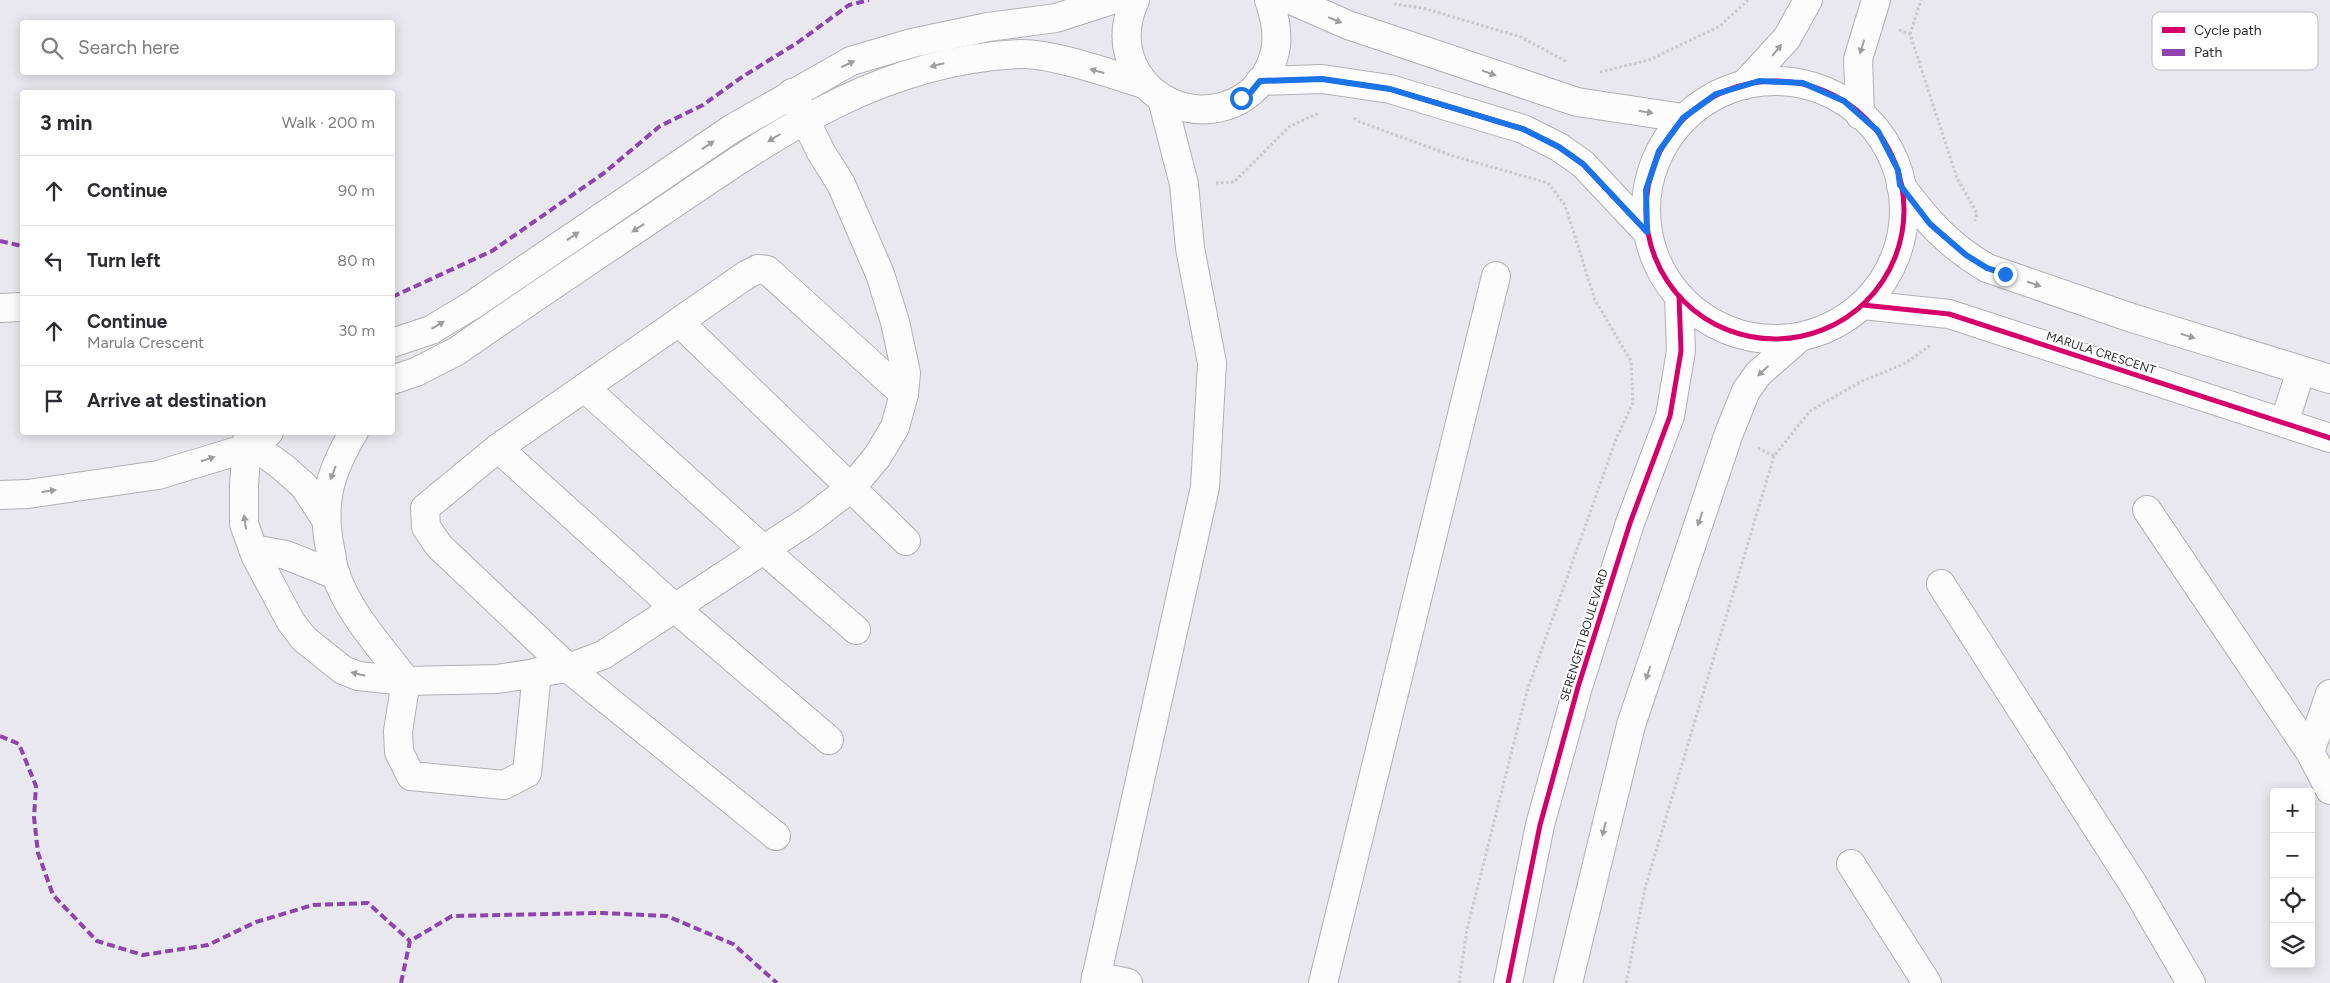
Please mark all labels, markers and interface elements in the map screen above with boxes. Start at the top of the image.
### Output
legend [2152,12,2318,70]
one-way arrow [1328,16,1342,24]
search box [20,20,395,75]
text: Cycle path [2194,22,2262,39]
icon: search [38,34,66,62]
text: Search here [78,36,180,59]
one-way arrow [1857,39,1865,54]
one-way arrow [1772,44,1783,57]
text: Path [2194,44,2222,61]
one-way arrow [841,59,855,67]
one-way arrow [930,61,945,69]
one-way arrow [1089,66,1104,74]
one-way arrow [1482,69,1497,77]
route start [1230,87,1253,110]
one-way arrow [1638,109,1654,117]
text: 3 min [40,110,92,135]
text: Walk · 200 m [282,113,375,132]
one-way arrow [767,134,780,143]
one-way arrow [701,140,715,150]
icon: ahead [40,177,68,205]
text: Continue [87,179,167,202]
text: 90 m [338,181,375,200]
one-way arrow [631,223,645,233]
one-way arrow [567,231,580,241]
icon: left [40,247,68,275]
text: Turn left [87,249,161,272]
text: 80 m [337,251,375,270]
route end [1994,263,2017,286]
one-way arrow [2027,280,2042,288]
text: Continue [87,310,167,333]
icon: ahead [40,317,68,345]
text: 30 m [338,321,375,340]
one-way arrow [431,321,444,330]
street label: MARULA CRESCENT [2045,329,2158,377]
one-way arrow [2181,332,2196,340]
text: Marula Crescent [87,333,204,352]
one-way arrow [1757,365,1769,377]
icon: arrive [40,387,68,415]
text: Arrive at destination [87,389,266,412]
one-way arrow [200,455,215,463]
one-way arrow [329,466,337,481]
one-way arrow [41,487,57,495]
one-way arrow [1696,512,1704,527]
one-way arrow [241,514,249,530]
street label: SERENGETI BOULEVARD [1557,567,1611,703]
one-way arrow [1644,665,1651,680]
one-way arrow [350,670,365,678]
map controls [2270,788,2315,968]
button: + [2270,788,2315,833]
one-way arrow [1600,822,1608,837]
button: − [2270,833,2315,878]
button: locate [2270,878,2315,923]
button: layers [2270,923,2315,968]

